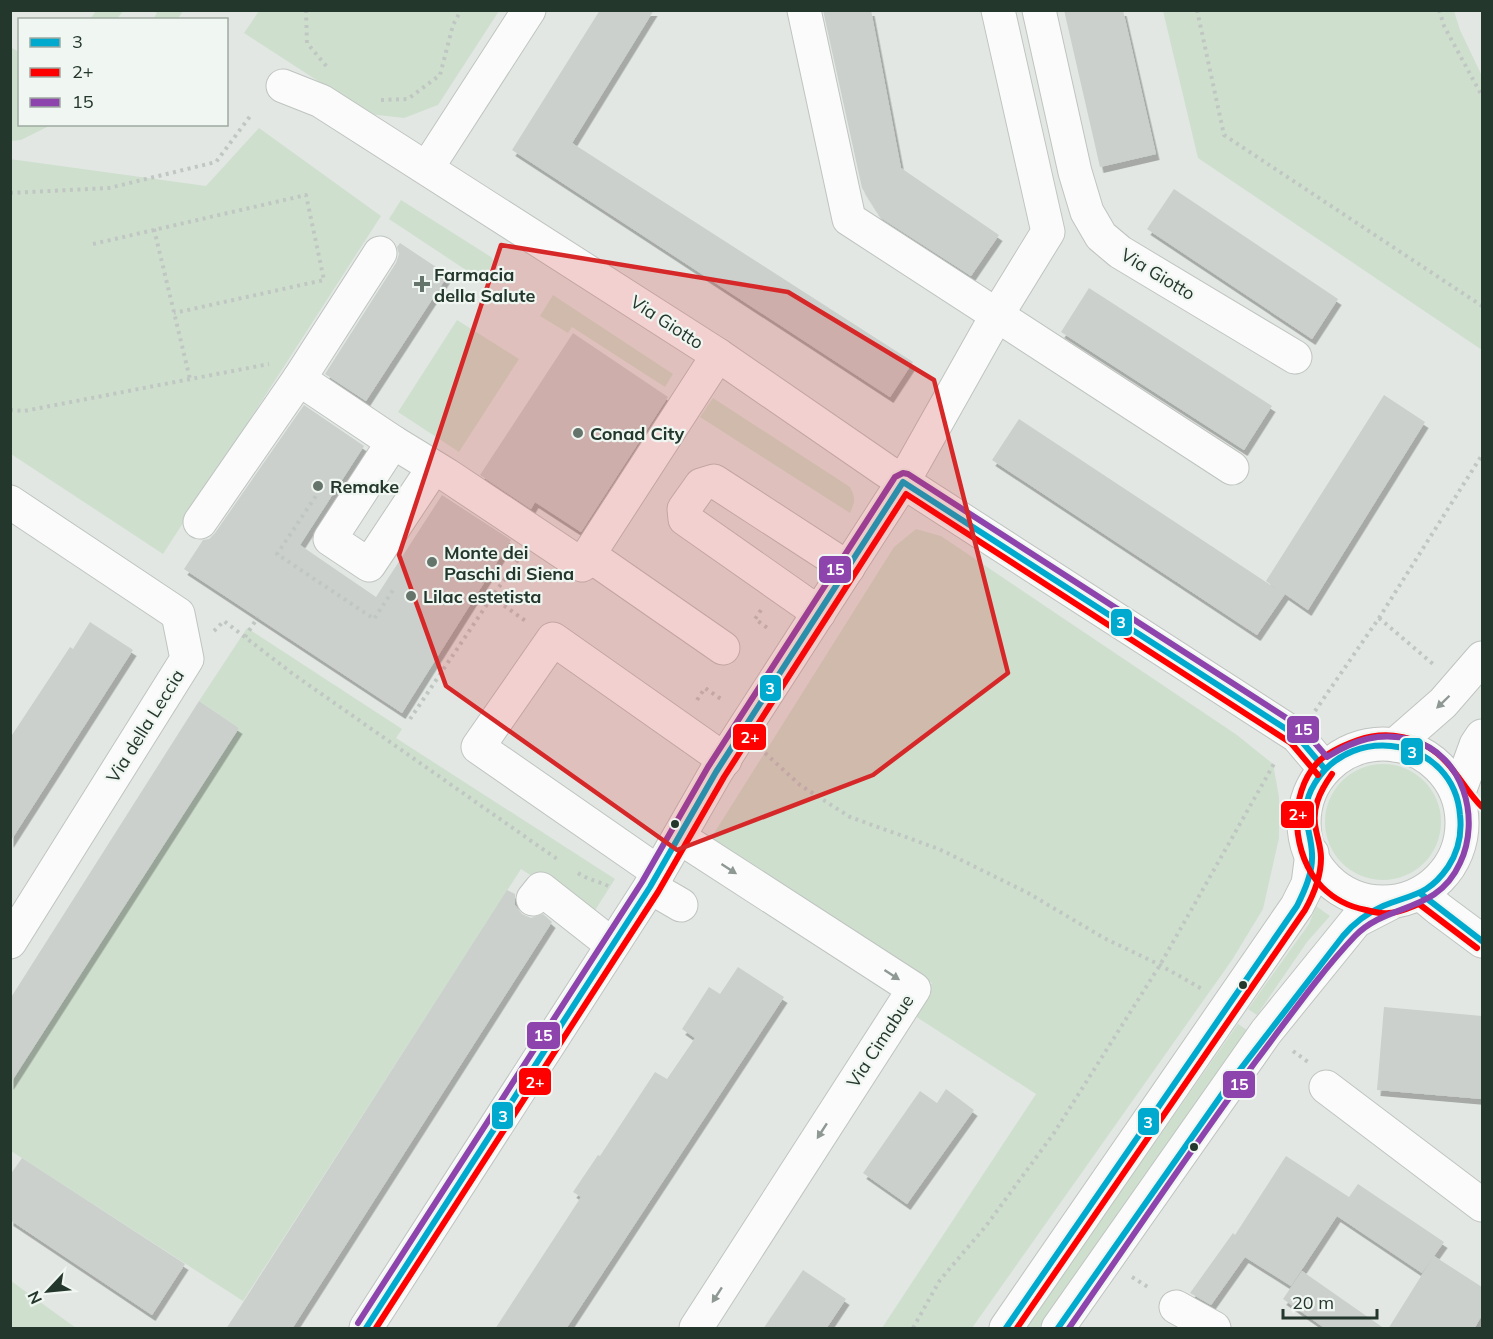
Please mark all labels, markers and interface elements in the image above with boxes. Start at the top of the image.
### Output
legend [18,18,228,126]
text: 3 [72,30,83,53]
text: 2+ [72,60,94,83]
text: 15 [72,90,94,113]
street label: Via Giotto [1117,243,1199,305]
place label: Farmacia della Salute [434,263,535,307]
marker: Farmacia della Salute [415,277,429,291]
street label: Via Giotto [626,290,708,354]
place label: Conad City [590,422,684,445]
marker: Conad City [571,426,585,440]
place label: Remake [330,475,399,498]
marker: Remake [311,479,325,493]
place label: Monte dei Paschi di Siena [444,541,574,585]
marker: Monte dei Paschi di Siena [425,555,439,569]
line badge: 15 [818,555,852,584]
text: 15 [825,559,845,579]
place label: Lilac estetista [423,585,541,608]
marker: Lilac estetista [404,589,418,603]
line badge: 3 [1110,608,1133,637]
text: 3 [1116,612,1126,632]
street label: Via della Leccia [101,665,189,787]
line badge: 3 [759,674,782,702]
text: 3 [765,678,775,698]
one-way arrow [1437,694,1451,708]
line badge: 15 [1286,715,1320,744]
text: 15 [1293,719,1313,739]
line badge: 2+ [732,723,767,751]
text: 2+ [740,727,760,747]
line badge: 3 [1400,737,1424,766]
text: 3 [1407,742,1417,762]
line badge: 2+ [1280,800,1315,829]
text: 2+ [1288,804,1308,824]
unlabelled marker [669,818,681,830]
one-way arrow [720,863,737,874]
one-way arrow [884,969,900,980]
unlabelled marker [1237,979,1249,991]
street label: Via Cimabue [841,990,919,1092]
line badge: 15 [526,1021,561,1050]
text: 15 [533,1025,553,1045]
line badge: 2+ [518,1067,552,1096]
line badge: 15 [1222,1070,1256,1099]
text: 2+ [525,1072,545,1092]
text: 15 [1229,1074,1249,1094]
line badge: 3 [491,1101,514,1130]
text: 3 [498,1106,508,1126]
line badge: 3 [1137,1107,1160,1136]
text: 3 [1143,1112,1153,1132]
one-way arrow [817,1123,828,1139]
unlabelled marker [1188,1141,1200,1153]
north arrow [18,1261,78,1321]
scale bar [1283,1282,1378,1320]
one-way arrow [712,1287,723,1304]
text: N [23,1288,46,1307]
text: 20 m [1292,1291,1334,1314]

